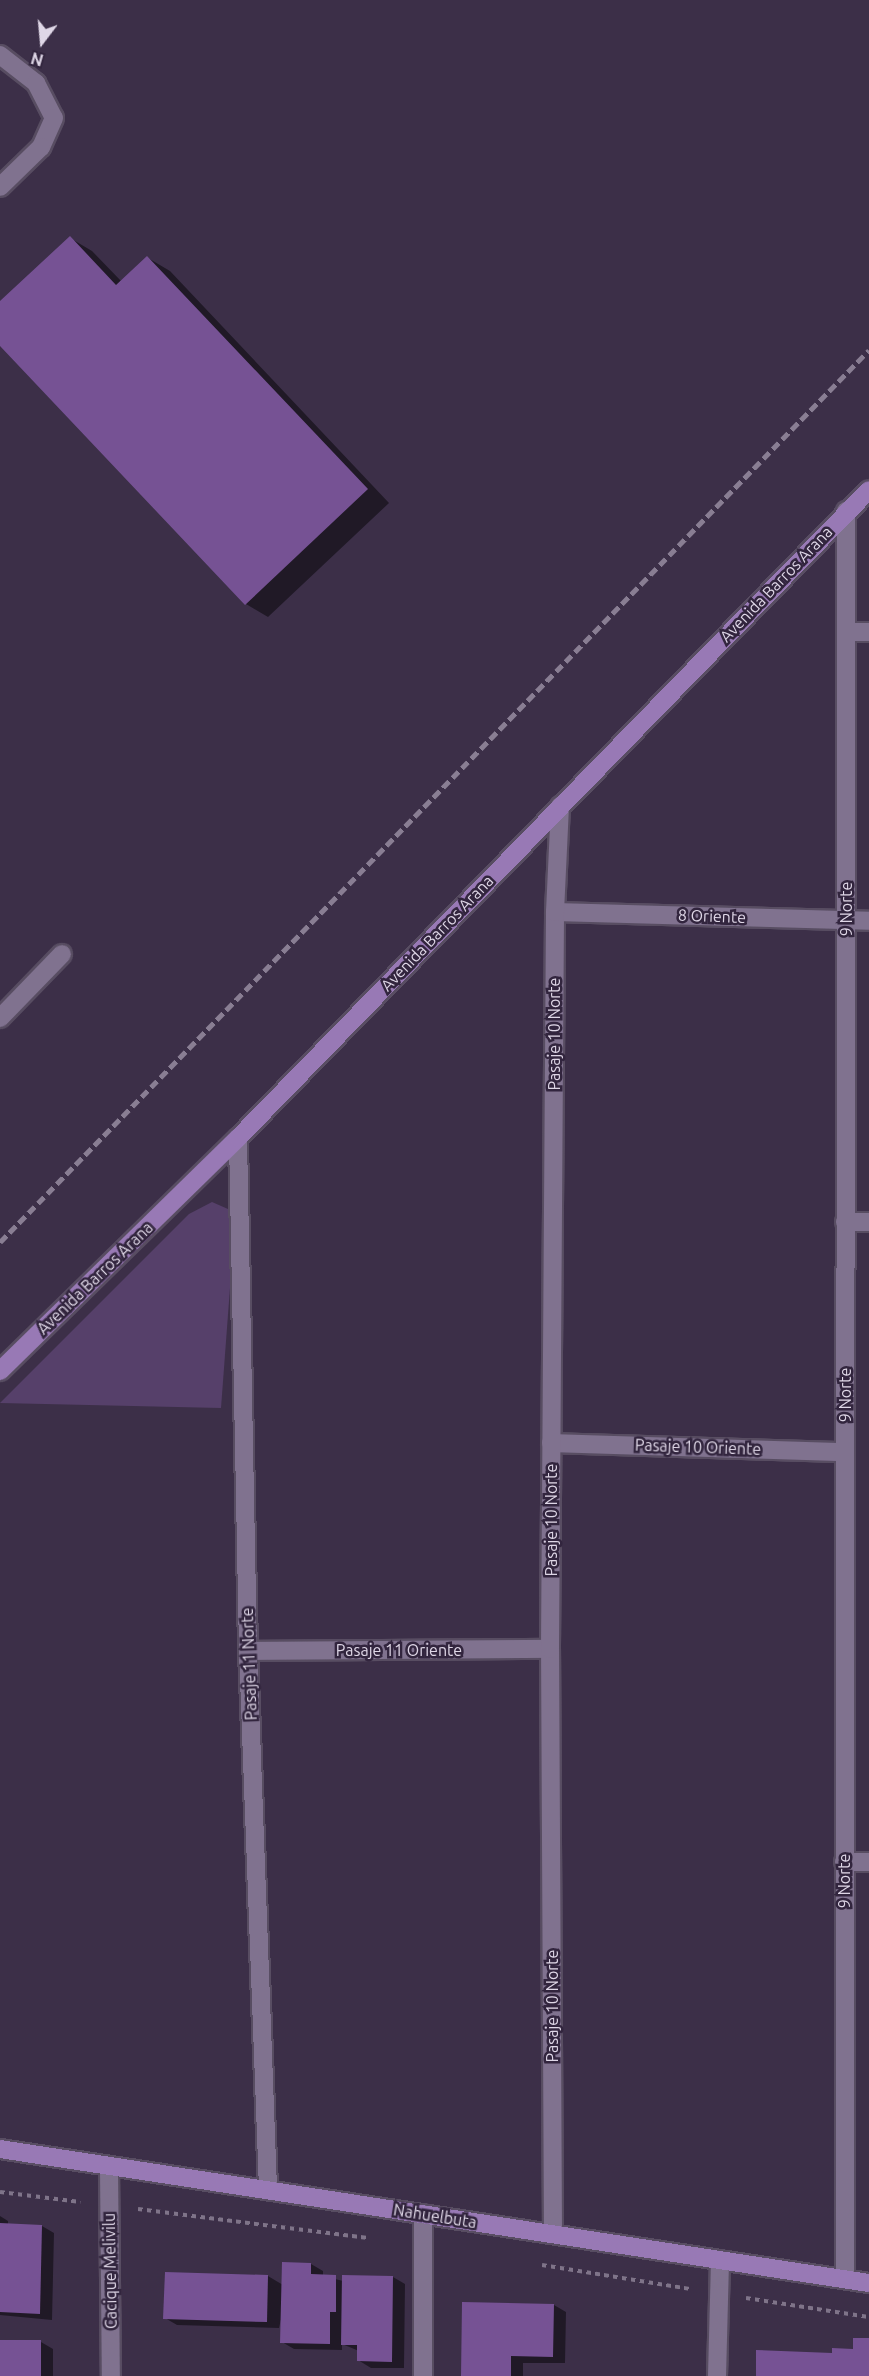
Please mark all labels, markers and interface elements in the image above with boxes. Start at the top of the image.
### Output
north arrow [12,12,72,72]
text: N [29,49,45,70]
street label: Avenida Barros Arana [716,522,836,646]
street label: Avenida Barros Arana [377,871,497,995]
street label: 9 Norte [836,882,856,936]
street label: 8 Oriente [678,905,746,927]
street label: Pasaje 10 Norte [544,978,564,1090]
street label: Avenida Barros Arana [33,1218,157,1338]
street label: 9 Norte [835,1368,855,1422]
street label: Pasaje 10 Oriente [635,1435,761,1459]
street label: Pasaje 10 Norte [541,1464,561,1576]
street label: Pasaje 11 Norte [237,1607,261,1721]
street label: Pasaje 11 Oriente [336,1640,462,1660]
street label: 9 Norte [834,1854,854,1908]
street label: Pasaje 10 Norte [542,1950,562,2062]
street label: Nahuelbuta [392,2200,478,2232]
street label: Cacique Melivilu [99,2213,121,2329]

